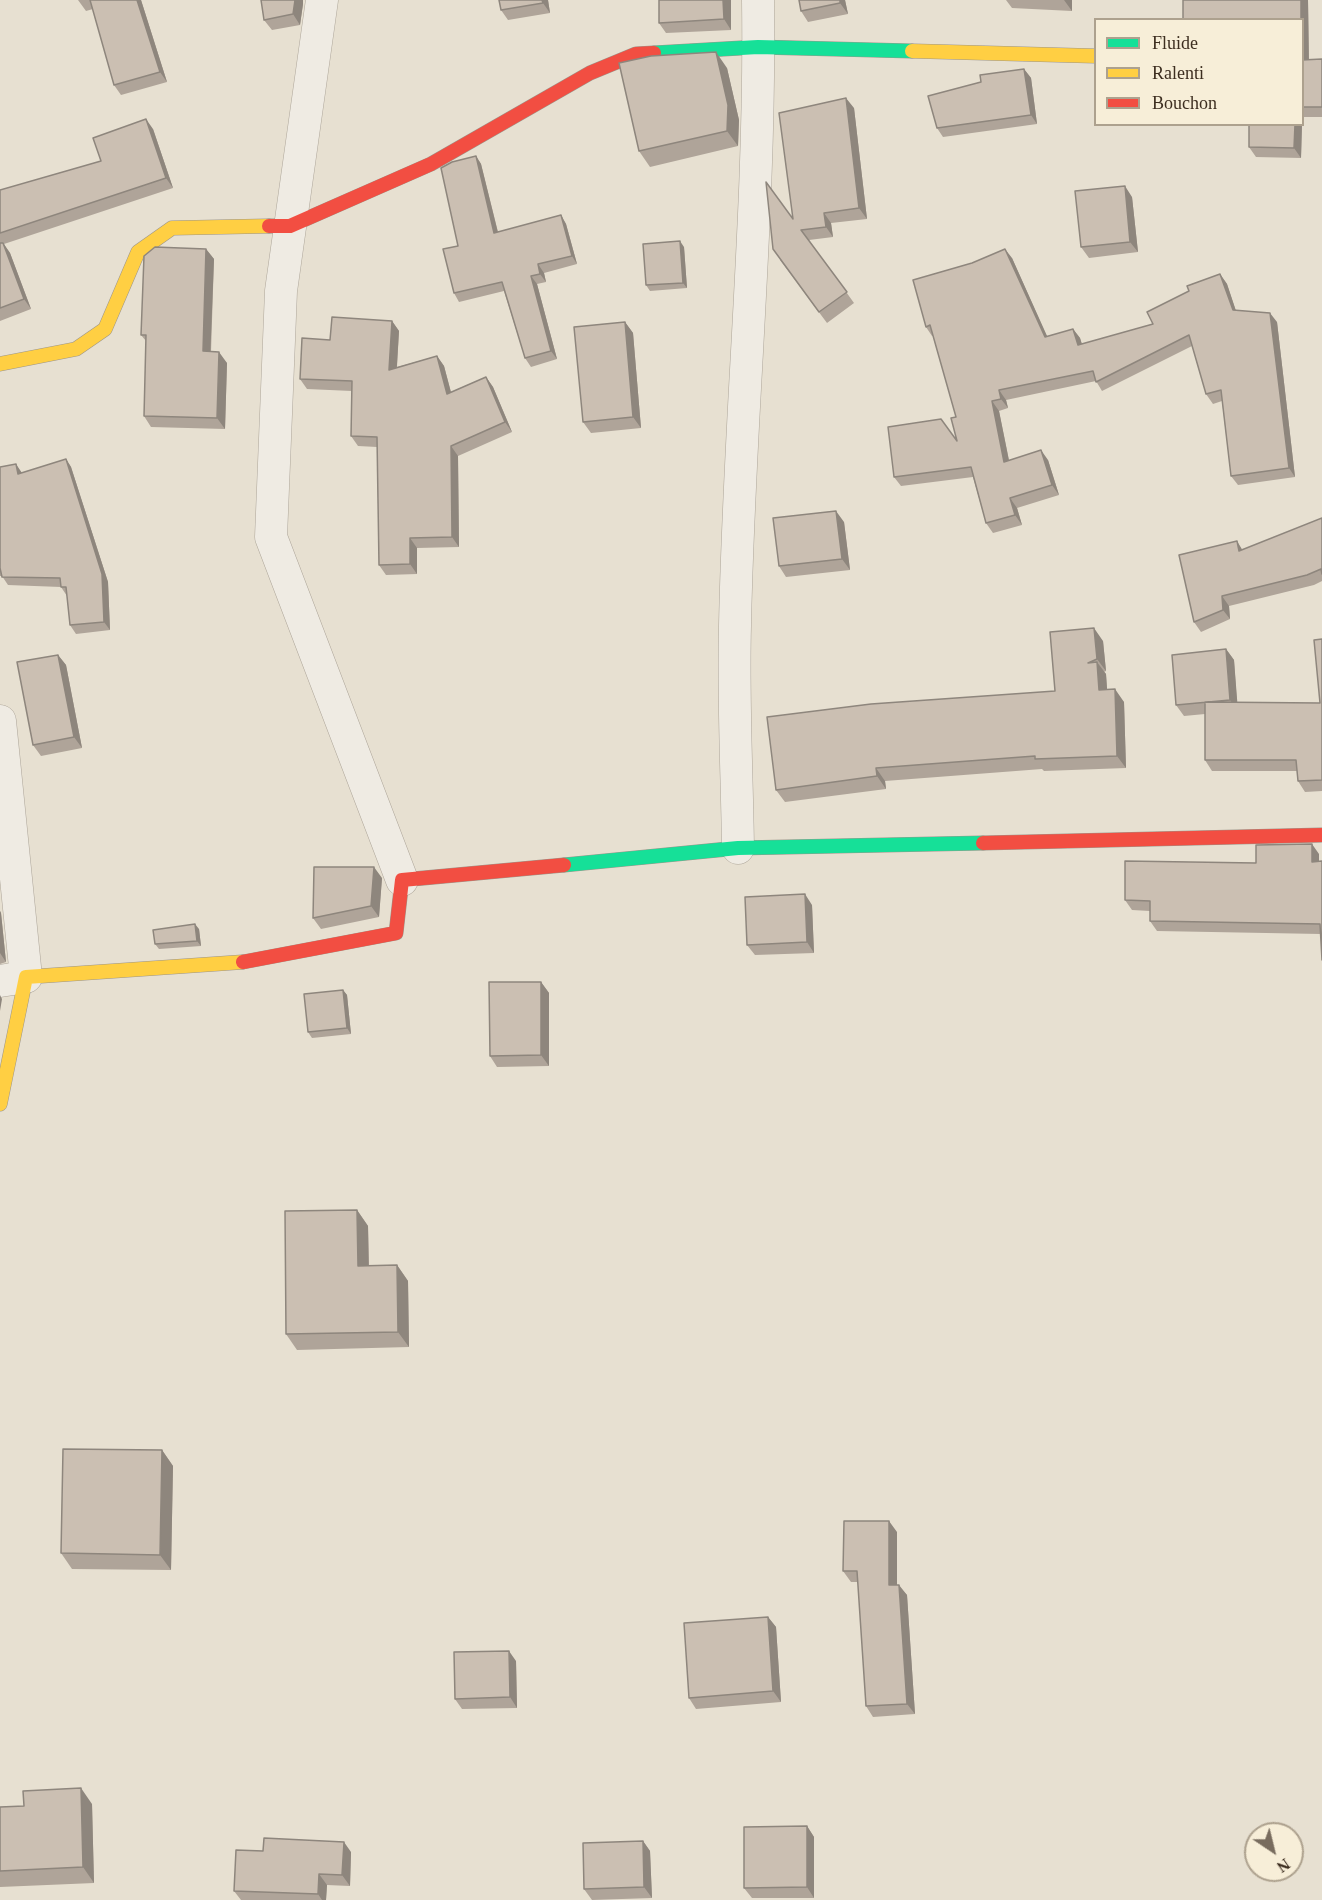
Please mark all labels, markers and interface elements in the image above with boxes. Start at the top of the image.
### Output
legend [1094,18,1304,126]
text: Fluide [1152,33,1198,53]
text: Ralenti [1152,63,1204,83]
text: Bouchon [1152,93,1217,113]
north arrow [1244,1822,1304,1882]
text: N [1274,1855,1293,1876]

